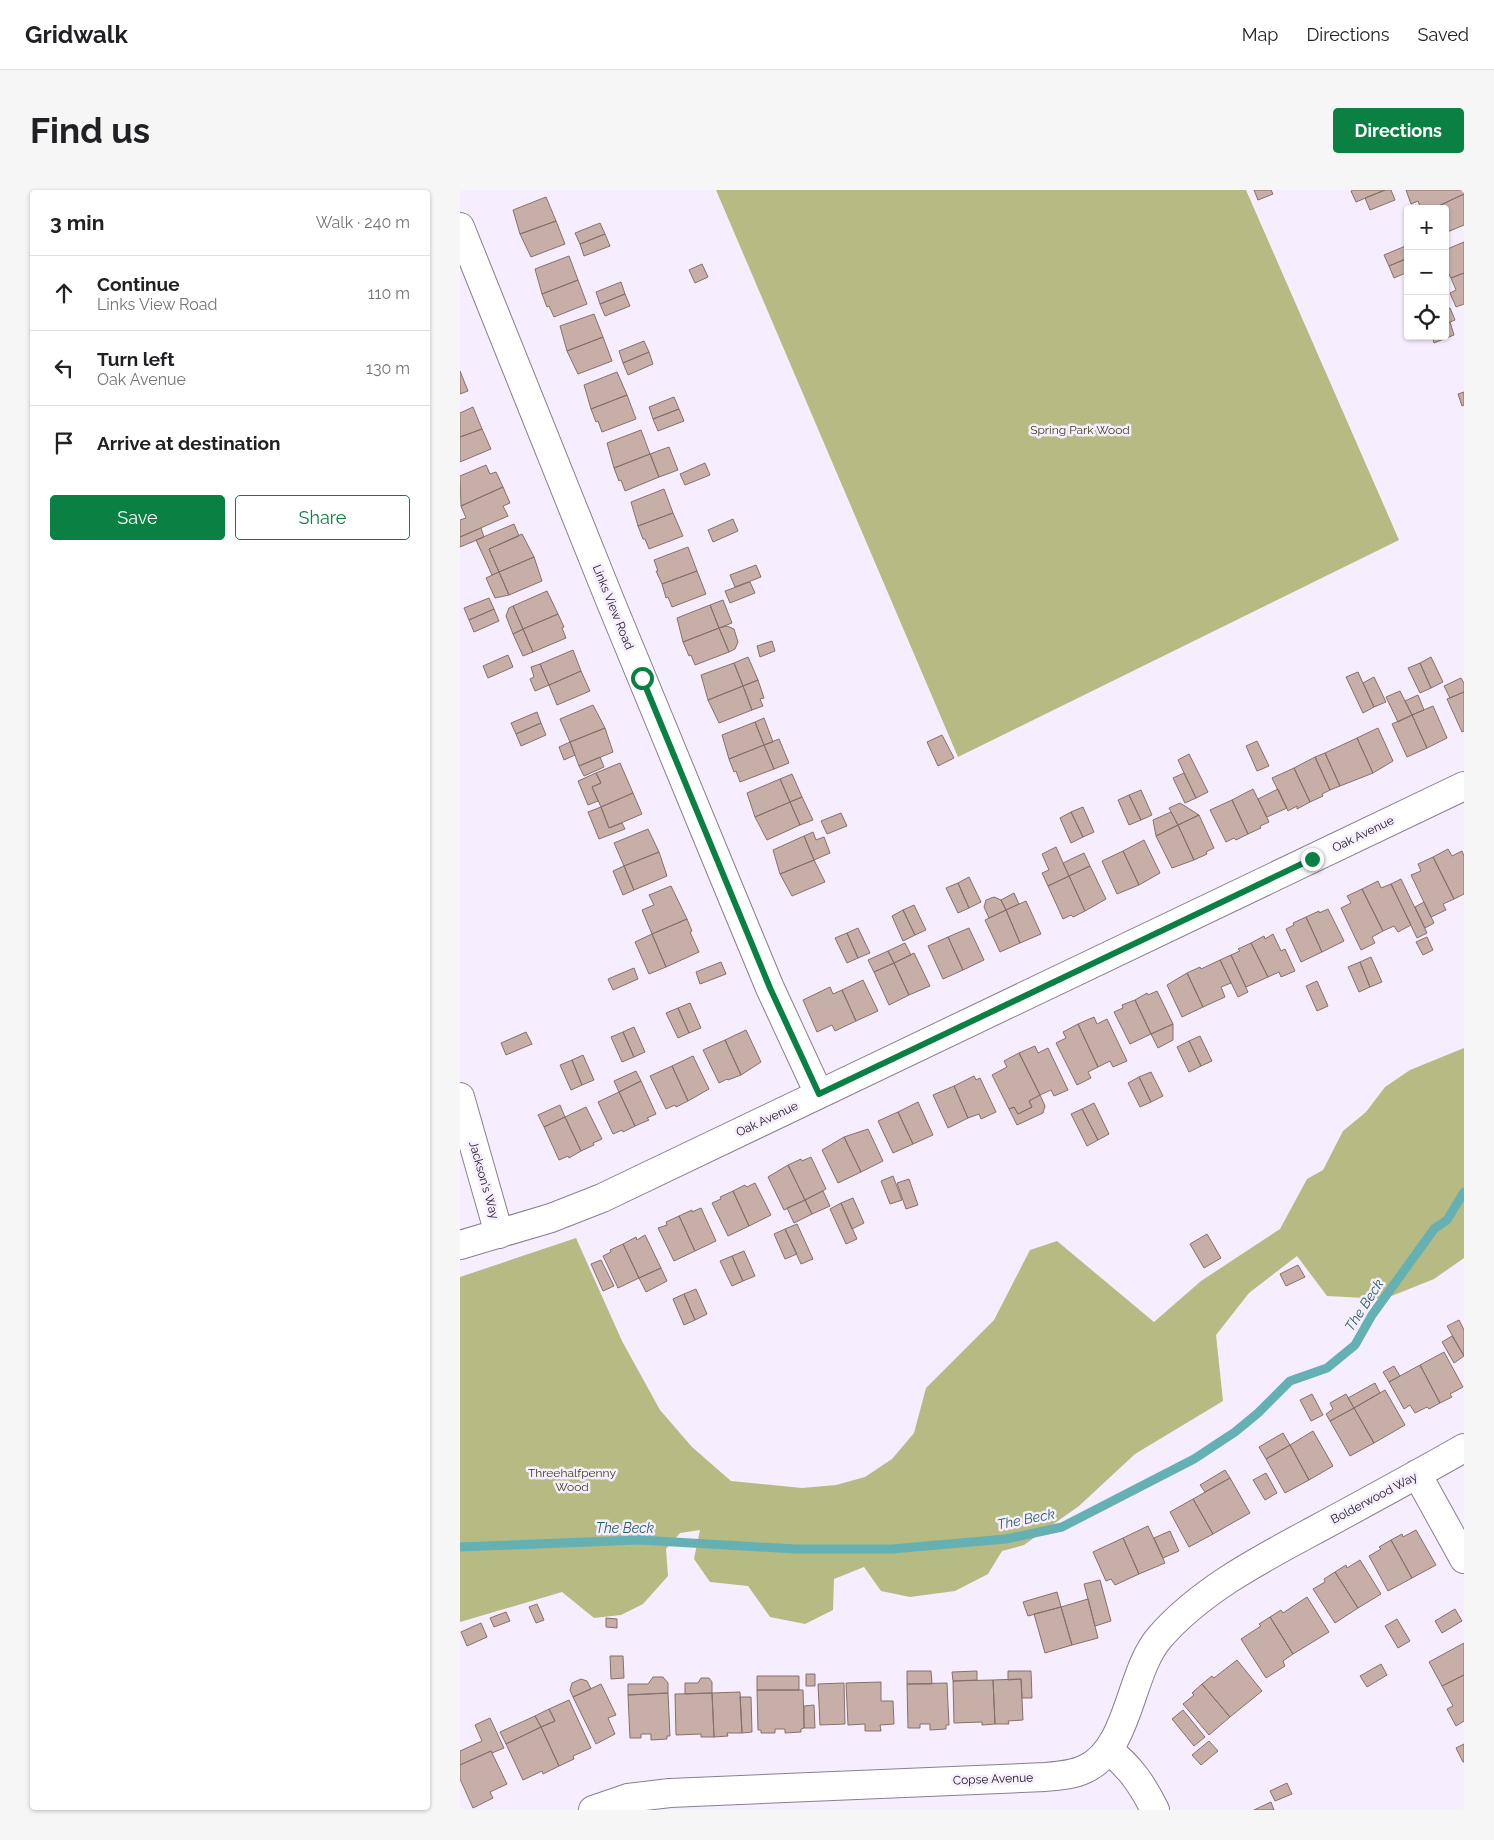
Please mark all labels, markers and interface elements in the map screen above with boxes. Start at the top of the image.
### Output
text: Gridwalk [25,20,128,49]
text: Map [1242,24,1278,45]
text: Directions [1306,24,1390,45]
text: Saved [1418,24,1469,45]
button: Directions [1333,108,1464,153]
text: Find us [30,110,150,151]
map controls [1404,205,1449,340]
button: + [1404,205,1449,250]
text: 3 min [50,210,104,235]
text: Walk · 240 m [316,213,410,232]
button: − [1404,250,1449,295]
text: Continue [97,273,180,295]
icon: ahead [50,279,78,307]
text: 110 m [368,284,410,303]
text: Links View Road [97,295,217,314]
button: locate [1404,295,1449,340]
text: Turn left [97,348,174,370]
icon: left [50,354,78,382]
text: 130 m [366,359,410,378]
text: Oak Avenue [97,370,186,389]
park label: Spring Park Wood [1030,423,1130,437]
icon: arrive [50,429,78,457]
text: Arrive at destination [97,432,281,454]
button: Save [50,495,225,540]
button: Share [235,495,410,540]
street label: Links View Road [590,563,636,651]
route start [631,667,654,690]
street label: Oak Avenue [1330,813,1396,855]
route end [1301,848,1324,871]
street label: Oak Avenue [734,1099,800,1139]
street label: Jackson's Way [466,1139,502,1221]
water label: The Beck [1341,1276,1387,1334]
park label: Threehalfpenny Wood [528,1466,616,1494]
street label: Bolderwood Way [1328,1469,1420,1527]
water label: The Beck [996,1505,1057,1532]
water label: The Beck [596,1520,655,1536]
street label: Copse Avenue [953,1771,1033,1787]

